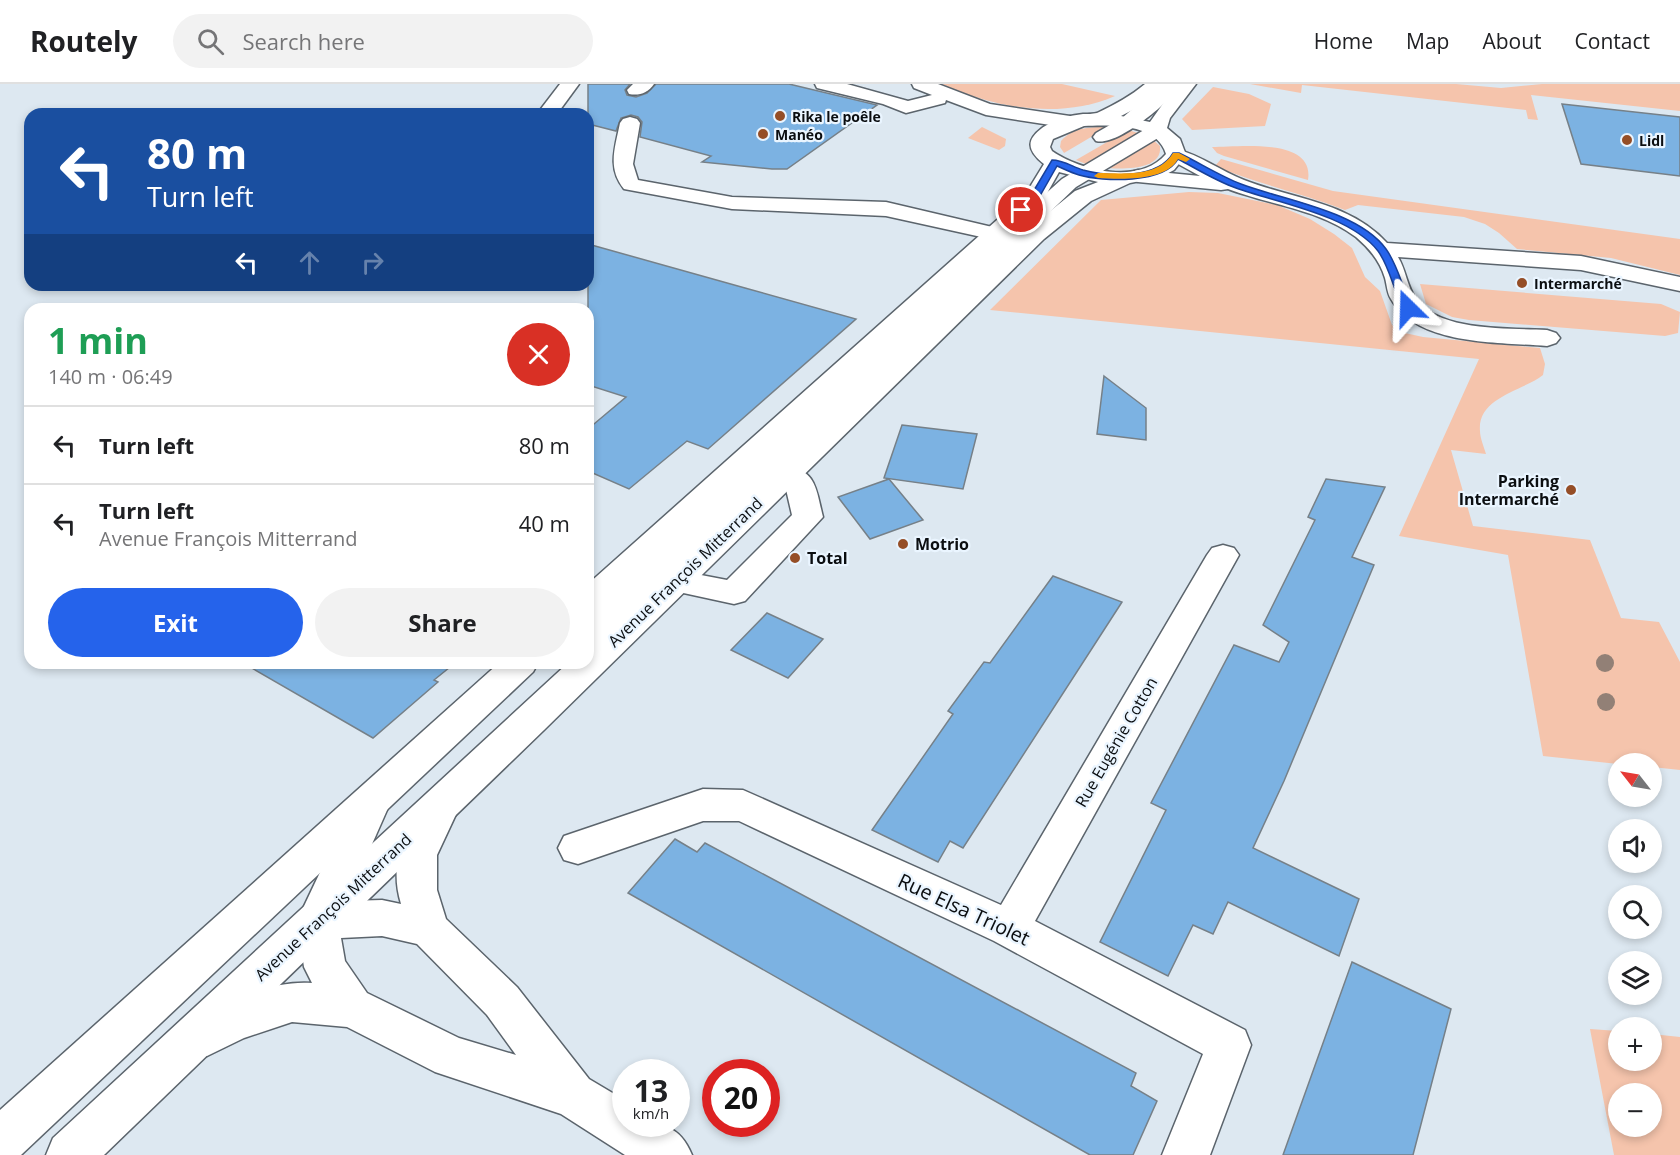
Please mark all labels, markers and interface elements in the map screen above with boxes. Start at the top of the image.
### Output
search box [173,14,593,68]
text: Routely [30,22,137,60]
icon: search [194,25,227,58]
text: Search here [242,26,365,56]
text: Home [1314,27,1373,55]
text: Map [1406,27,1449,55]
text: About [1482,27,1542,55]
text: Contact [1575,27,1650,55]
place label: Rika le poêle [792,107,881,126]
marker: Rika le poêle [773,109,787,123]
text: 80 m [147,124,247,181]
place label: Manéo [775,125,823,144]
marker: Manéo [756,127,770,141]
place label: Lidl [1639,131,1664,150]
icon: left [48,132,126,210]
marker: Lidl [1620,133,1634,147]
text: Turn left [147,178,254,215]
pin [995,184,1046,235]
icon: arrive [1004,193,1037,226]
icon: left [230,246,263,279]
icon: ahead [293,246,326,279]
icon: right [356,246,389,279]
place label: Intermarché [1534,274,1622,293]
position arrow [1376,276,1440,340]
marker: Intermarché [1515,276,1529,290]
text: 1 min [48,316,148,365]
button: close [507,323,570,386]
text: 140 m · 06:49 [48,363,173,390]
icon: left [48,429,81,462]
text: Turn left [99,430,194,460]
text: 80 m [519,430,570,460]
place label: Parking Intermarché [1459,470,1559,510]
marker: Parking Intermarché [1564,483,1578,497]
street label: Avenue François Mitterrand [603,492,767,652]
text: Turn left [99,495,194,525]
icon: left [48,507,81,540]
text: 40 m [519,508,570,538]
text: Avenue François Mitterrand [99,525,358,552]
place label: Motrio [915,533,969,555]
marker: Motrio [896,537,910,551]
place label: Total [807,547,848,569]
marker: Total [788,551,802,565]
button: Exit [48,588,303,657]
button: Share [315,588,570,657]
street label: Rue Eugénie Cotton [1070,673,1162,811]
north arrow [1608,753,1662,807]
map controls [1608,753,1662,1137]
button: sound [1608,819,1662,873]
street label: Avenue François Mitterrand [250,828,416,986]
street label: Rue Elsa Triolet [894,867,1034,951]
button: search [1608,885,1662,939]
button: layers [1608,951,1662,1005]
button: + [1608,1017,1662,1071]
speed limit sign: 20 [702,1059,780,1137]
text: 13 [634,1070,668,1111]
button: − [1608,1083,1662,1137]
text: km/h [633,1103,669,1123]

